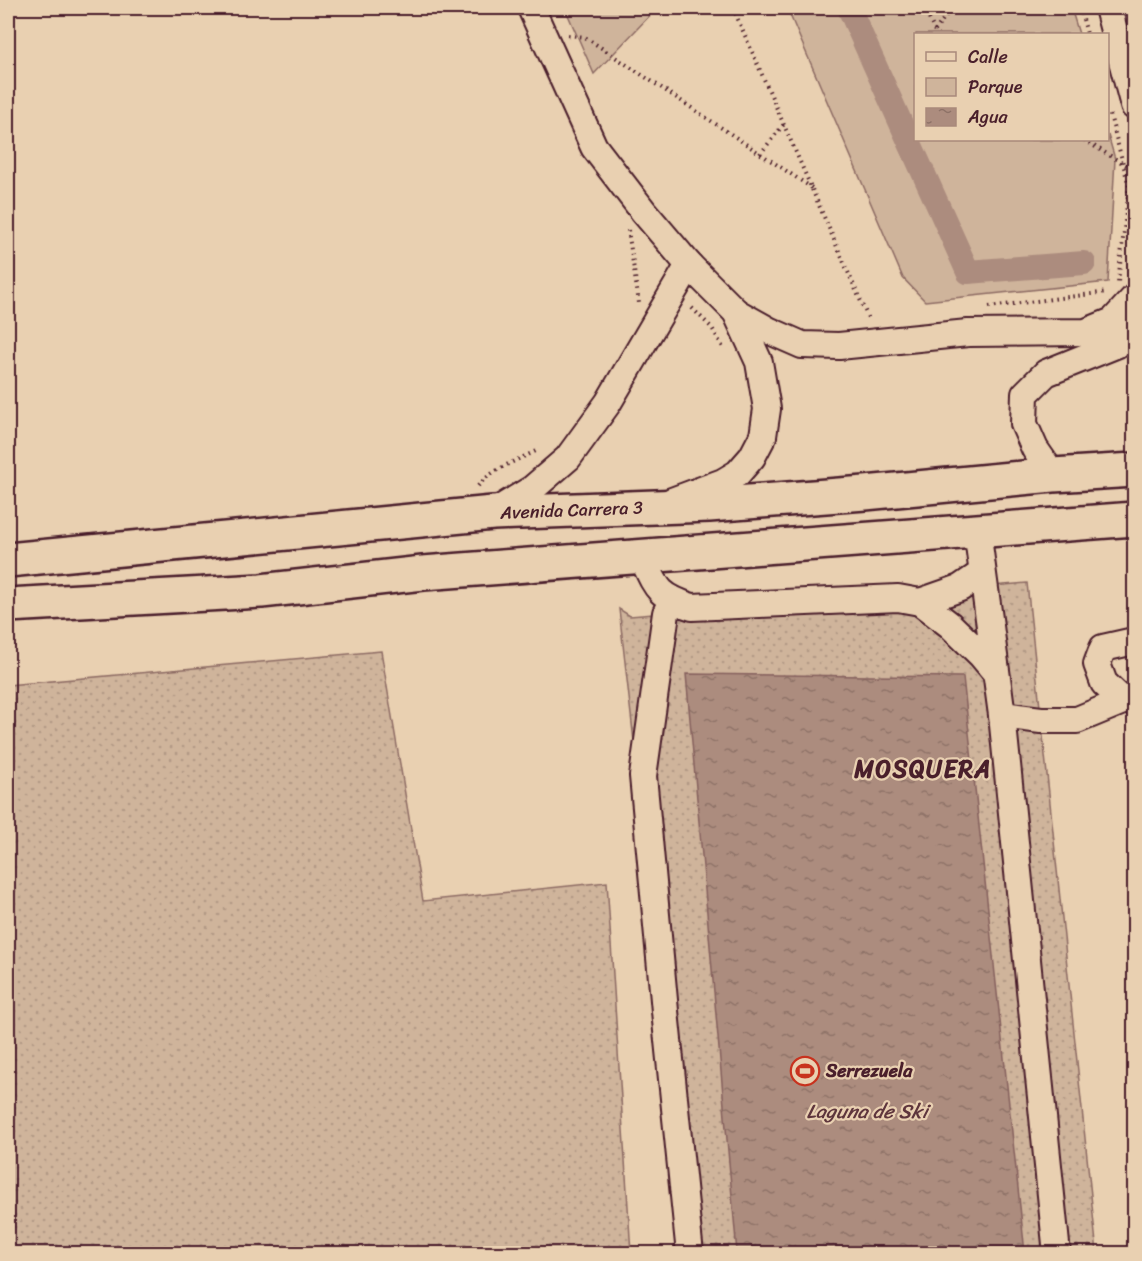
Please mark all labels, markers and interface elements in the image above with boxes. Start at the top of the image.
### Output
legend [914,33,1109,141]
text: Calle [968,41,1008,73]
text: Parque [968,71,1023,103]
text: Agua [967,101,1009,133]
street label: Avenida Carrera 3 [499,491,644,529]
district label: MOSQUERA [853,748,992,790]
sports icon: Serrezuela [789,1055,821,1087]
place label: Serrezuela [825,1055,913,1087]
water label: Laguna de Ski [807,1094,932,1129]

